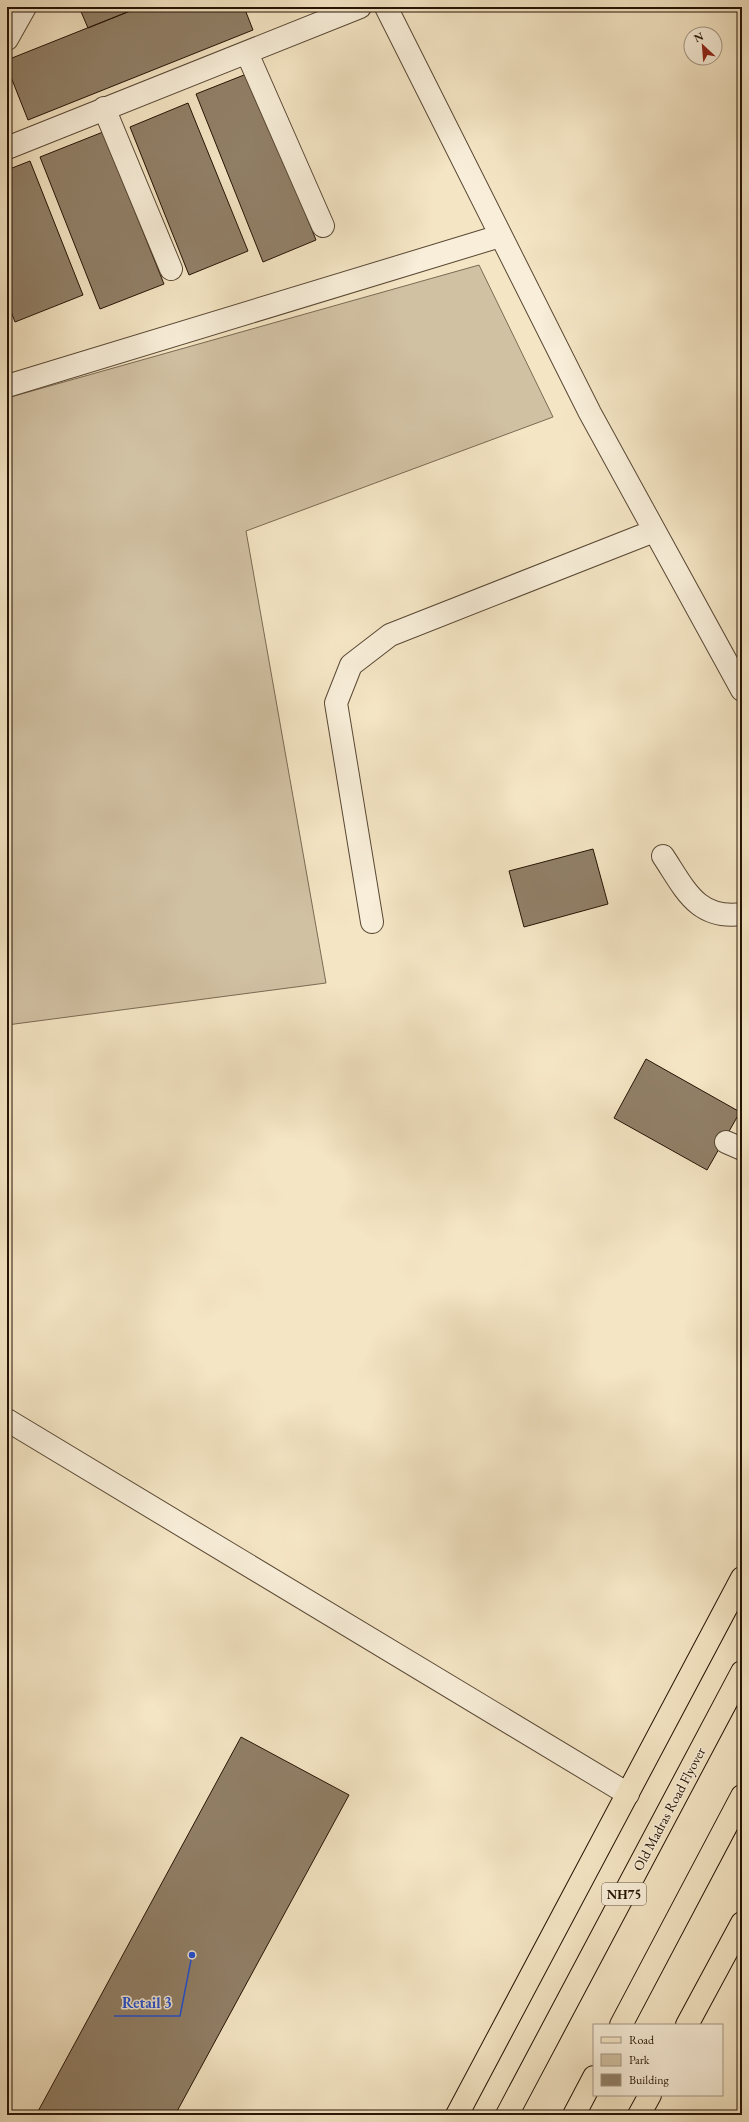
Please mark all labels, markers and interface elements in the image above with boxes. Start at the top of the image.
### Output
north arrow [683,26,723,66]
text: N [692,29,706,45]
street label: Old Madras Road Flyover [629,1744,709,1874]
road number: NH75 [602,1883,646,1905]
callout: Retail 3 [114,1989,180,2016]
text: Retail 3 [122,1993,172,2012]
legend [593,2024,723,2096]
text: Road [629,2032,655,2048]
text: Park [629,2052,650,2068]
text: Building [629,2072,670,2088]

